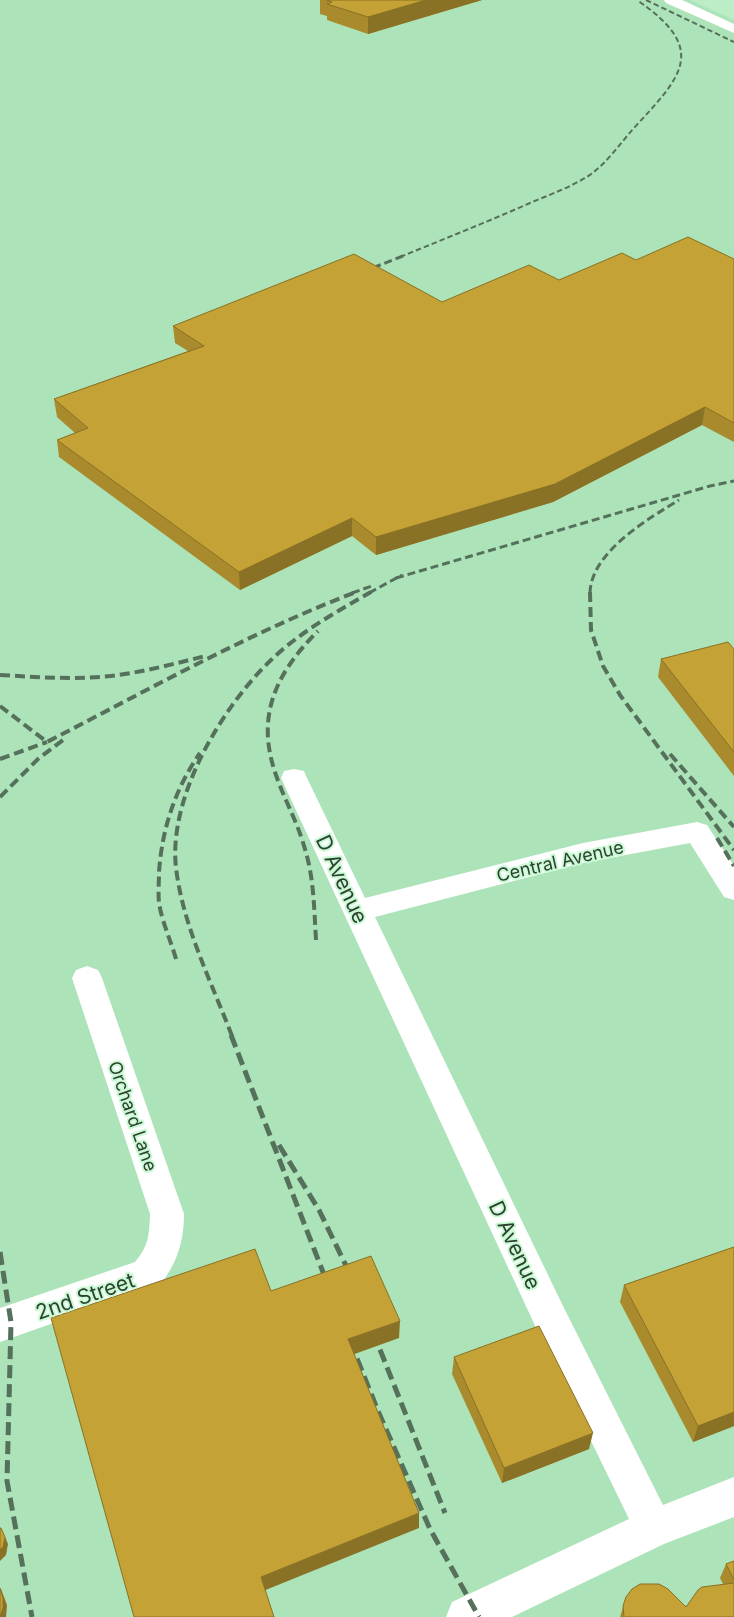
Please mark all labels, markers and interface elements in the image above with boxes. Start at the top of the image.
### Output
street label: D Avenue [311,831,373,927]
street label: Central Avenue [494,836,626,886]
street label: Orchard Lane [104,1058,162,1174]
street label: D Avenue [484,1197,546,1293]
street label: 2nd Street [32,1267,138,1325]

